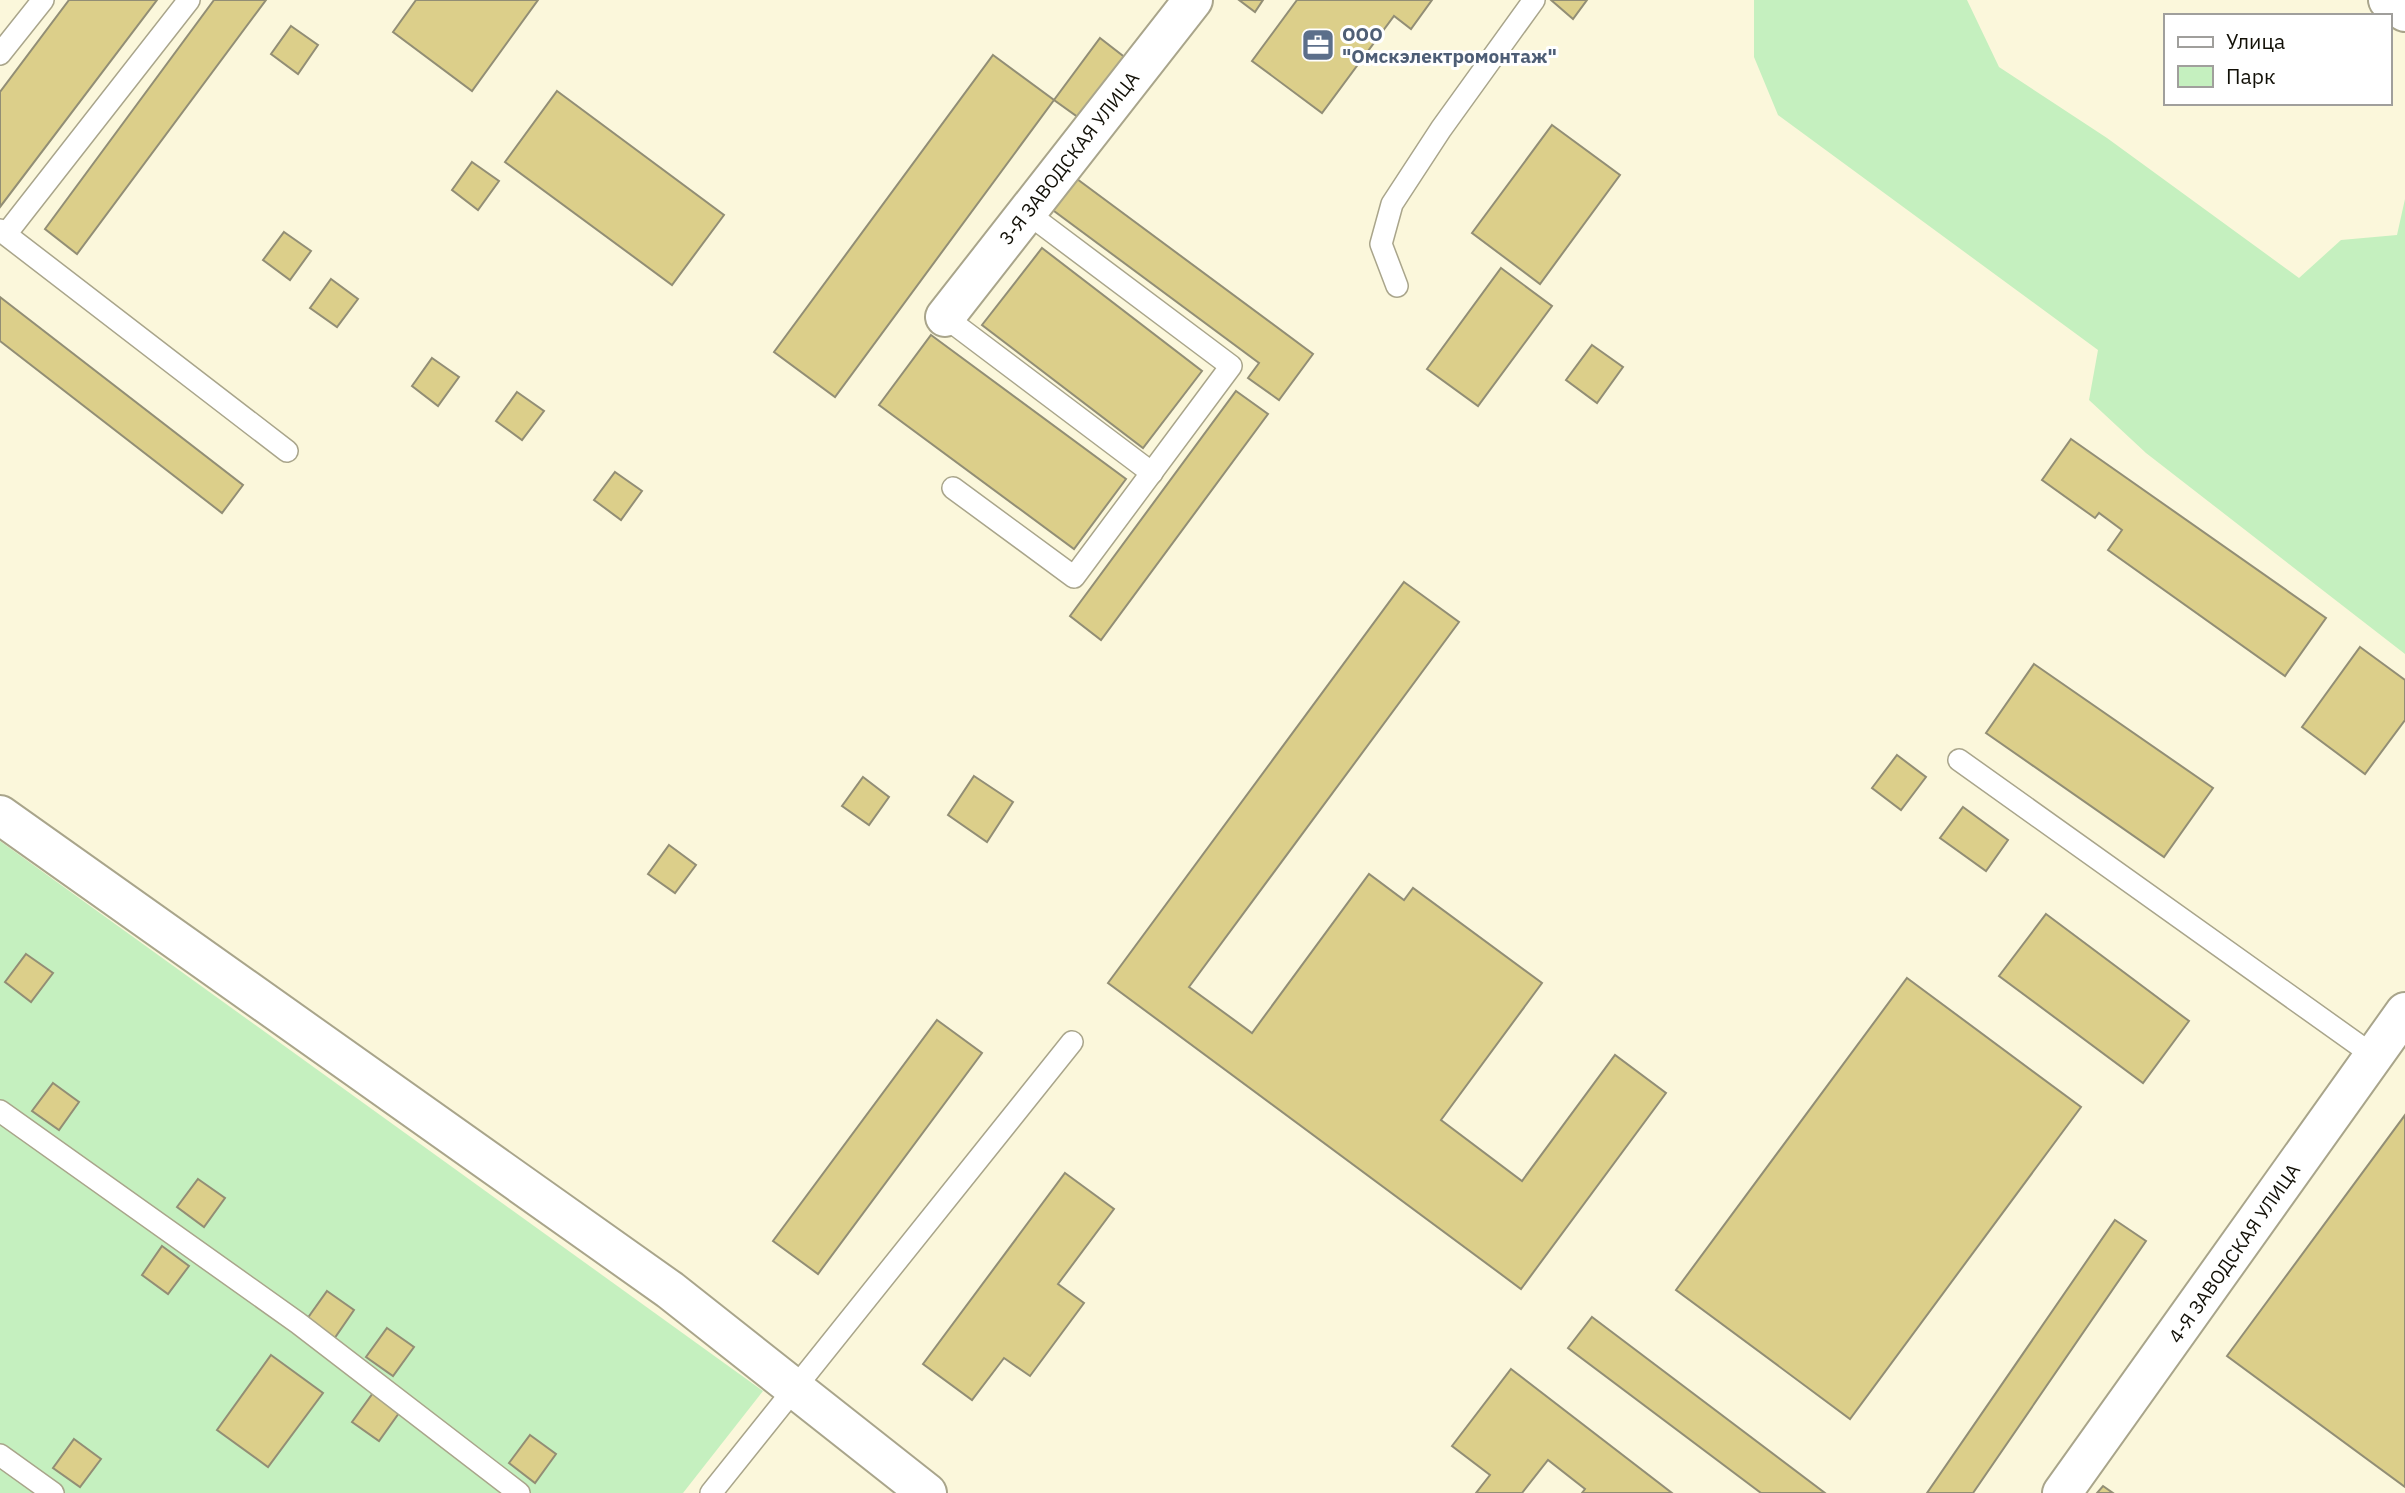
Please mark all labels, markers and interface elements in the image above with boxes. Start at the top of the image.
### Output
legend [2164,14,2391,105]
place label: ООО "Омскэлектромонтаж" [1342,22,1557,68]
office icon: ООО "Омскэлектромонтаж" [1299,26,1337,64]
text: Улица [2226,27,2285,55]
text: Парк [2226,62,2276,90]
street label: 3-Я ЗАВОДСКАЯ УЛИЦА [994,67,1144,249]
street label: 4-Я ЗАВОДСКАЯ УЛИЦА [2163,1159,2305,1347]

